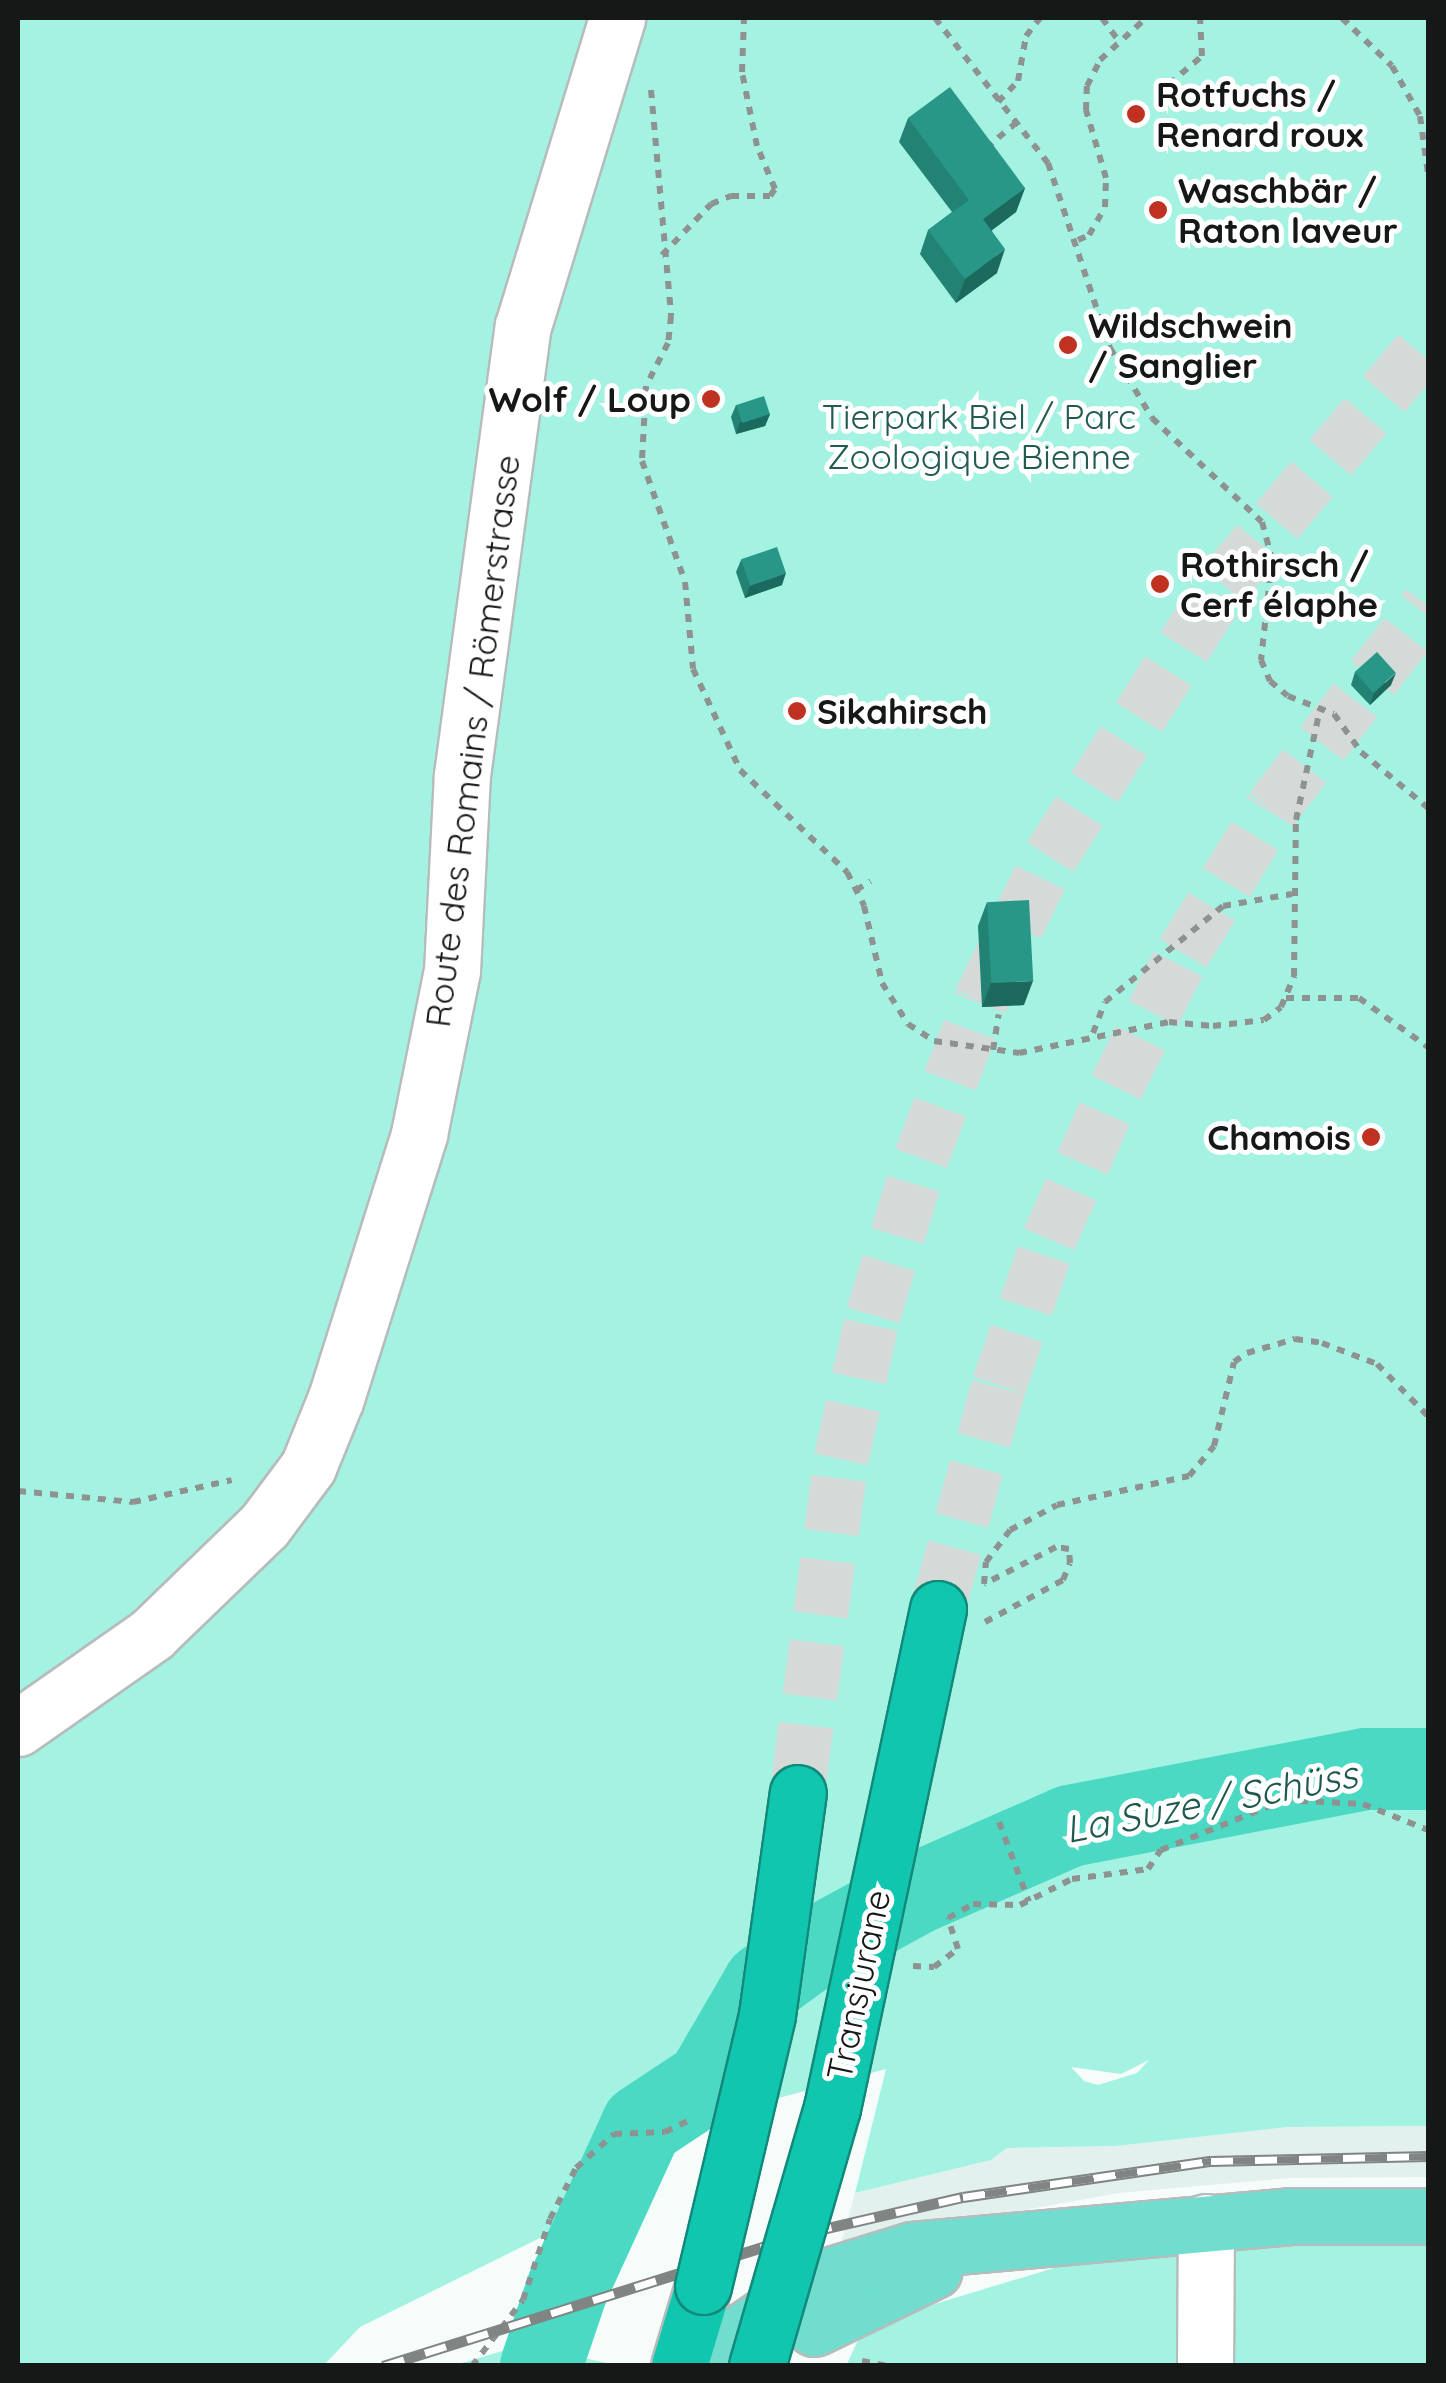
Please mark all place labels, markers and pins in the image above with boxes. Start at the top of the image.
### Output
place label: Rotfuchs / Renard roux [1156,73,1363,155]
marker: Rotfuchs / Renard roux [1125,103,1147,125]
place label: Waschbär / Raton laveur [1178,169,1398,251]
marker: Waschbär / Raton laveur [1147,199,1169,221]
place label: Wildschwein / Sanglier [1088,304,1293,386]
marker: Wildschwein / Sanglier [1057,334,1079,356]
place label: Wolf / Loup [488,378,691,420]
marker: Wolf / Loup [700,388,722,410]
place label: Rothirsch / Cerf élaphe [1180,543,1378,625]
marker: Rothirsch / Cerf élaphe [1149,573,1171,595]
place label: Sikahirsch [817,690,987,732]
marker: Sikahirsch [786,700,808,722]
place label: Chamois [1207,1116,1351,1158]
marker: Chamois [1360,1126,1382,1148]

